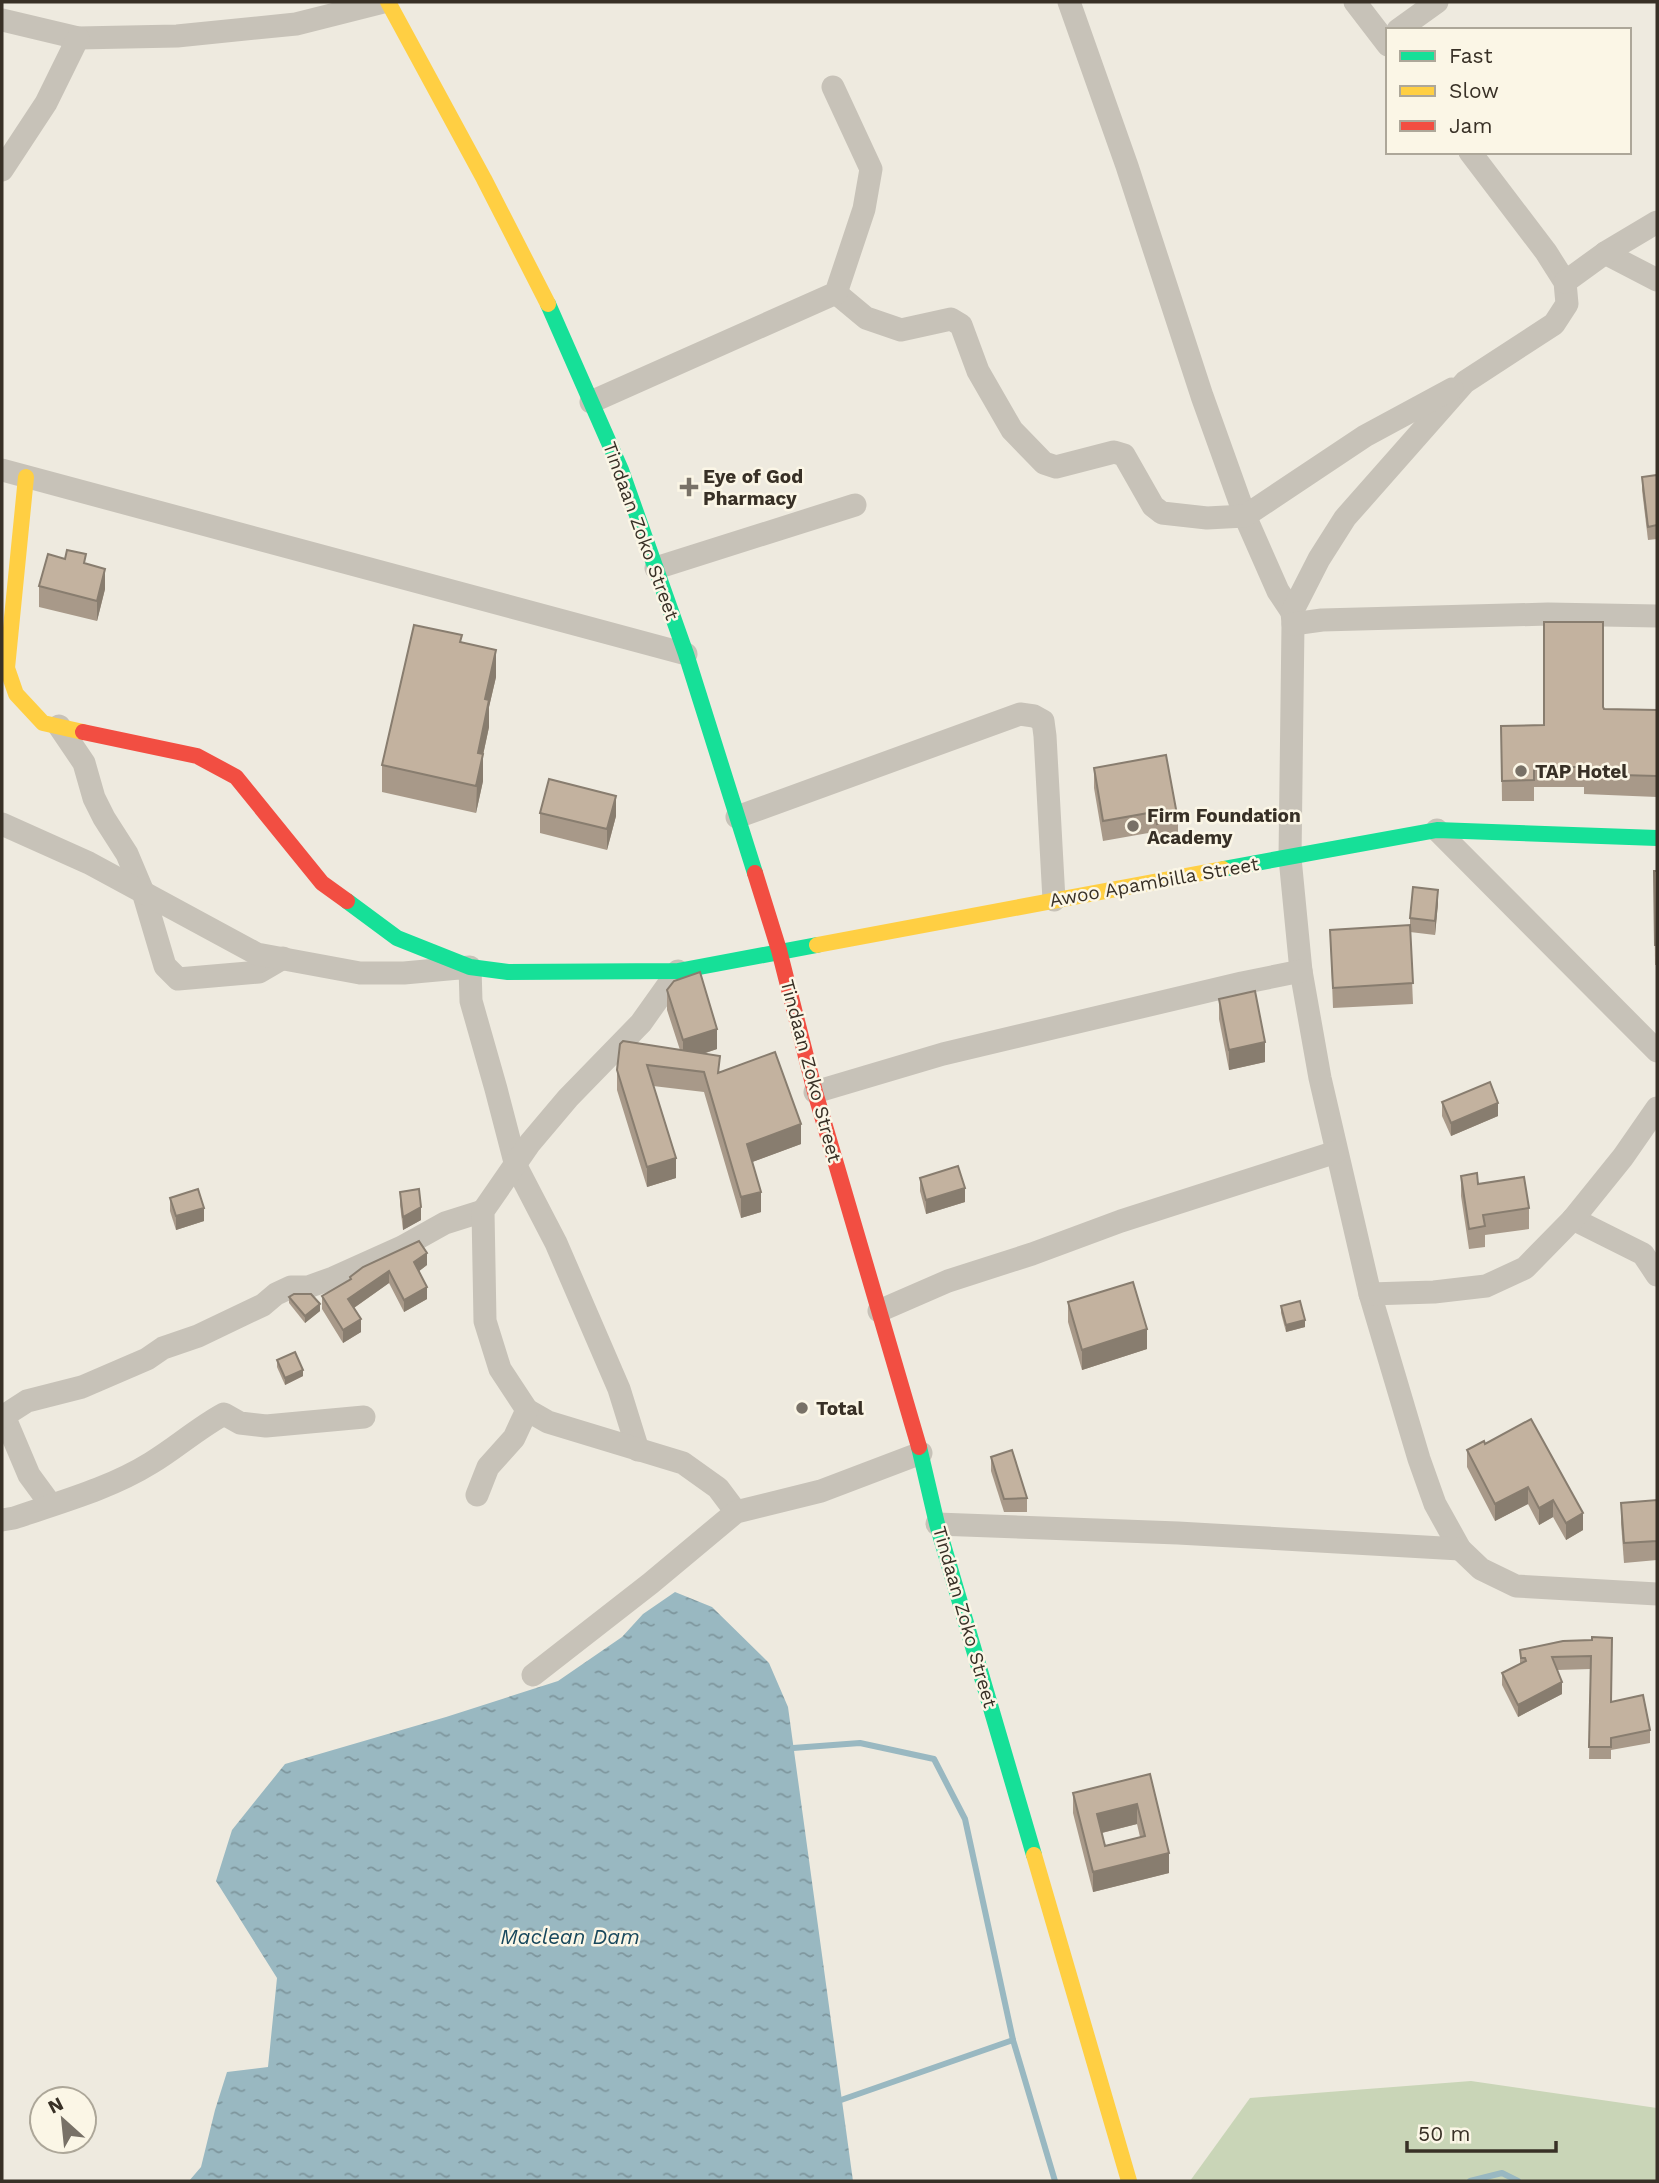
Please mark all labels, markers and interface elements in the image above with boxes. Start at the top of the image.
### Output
legend [1386,28,1631,154]
text: Fast [1449,43,1493,68]
text: Slow [1449,78,1499,103]
text: Jam [1449,113,1492,138]
street label: Tindaan Zoko Street [598,439,684,623]
place label: Eye of God Pharmacy [703,465,803,510]
marker: Eye of God Pharmacy [681,479,697,495]
place label: TAP Hotel [1535,760,1628,783]
marker: TAP Hotel [1513,763,1529,779]
place label: Firm Foundation Academy [1147,804,1301,849]
marker: Firm Foundation Academy [1125,818,1141,834]
street label: Awoo Apambilla Street [1048,852,1260,912]
street label: Tindaan Zoko Street [776,977,846,1165]
place label: Total [816,1397,864,1420]
marker: Total [794,1400,810,1416]
street label: Tindaan Zoko Street [928,1523,1002,1711]
water label: Maclean Dam [500,1924,640,1949]
north arrow [28,2085,98,2155]
text: N [44,2092,67,2119]
scale bar [1407,2110,1556,2154]
text: 50 m [1418,2121,1470,2146]

